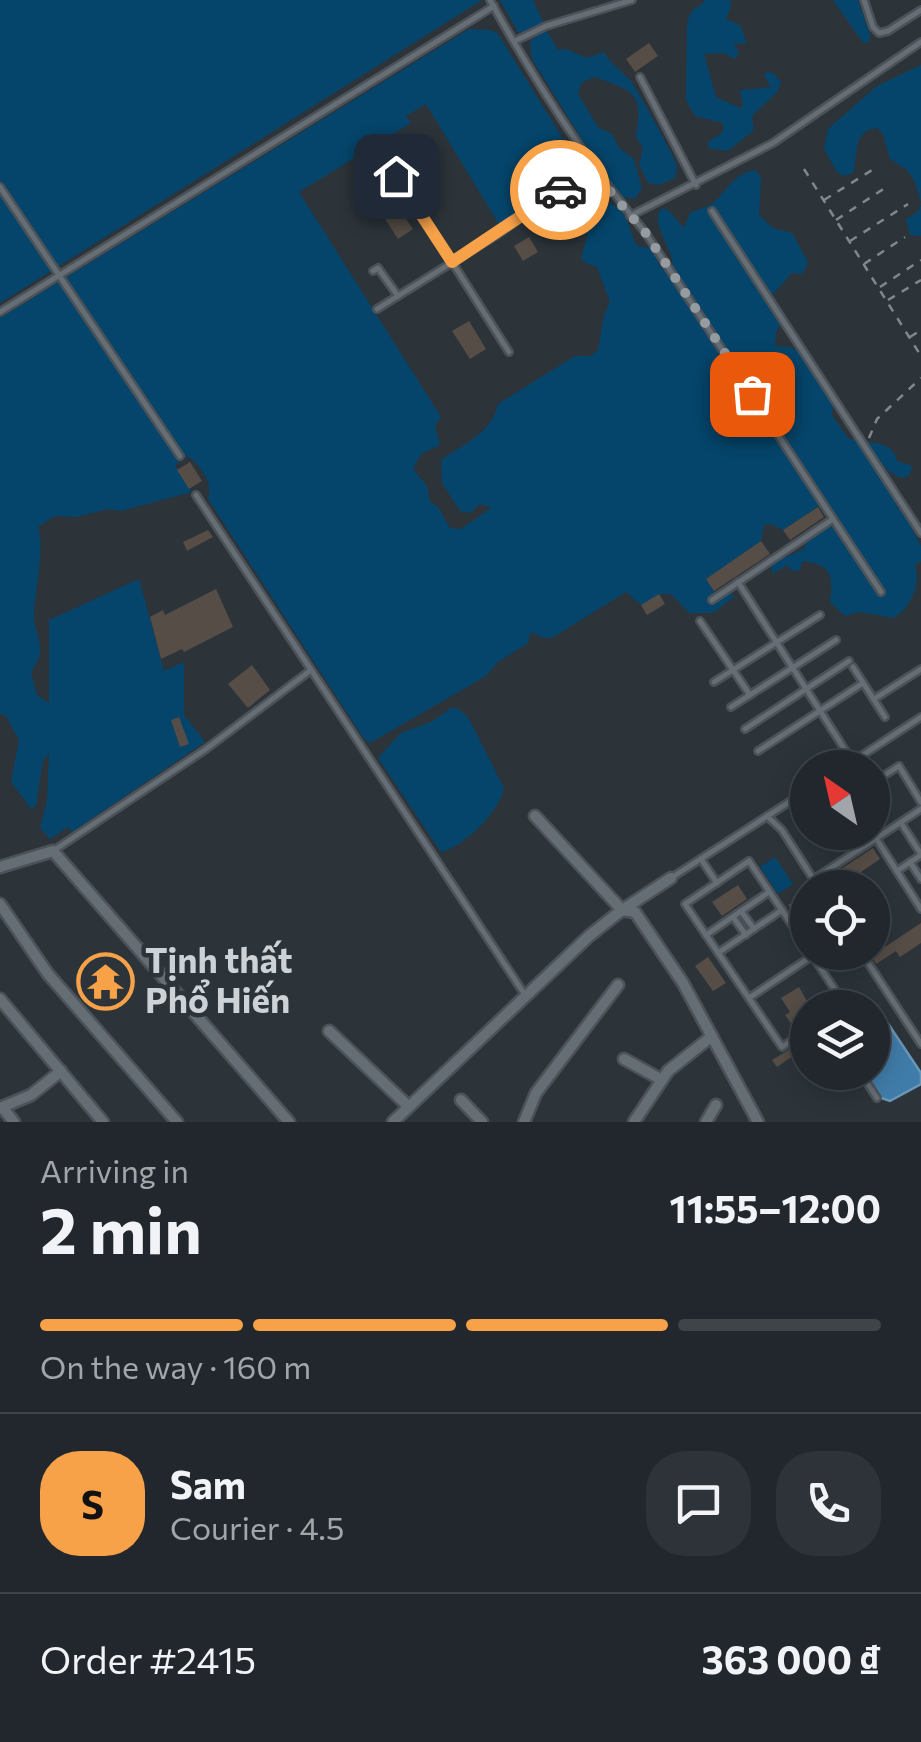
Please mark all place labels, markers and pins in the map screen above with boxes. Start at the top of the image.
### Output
pin [354,134,439,219]
pin [710,352,795,437]
place label: Tịnh thất Phổ Hiến [145,937,293,1020]
temple icon: Tịnh thất Phổ Hiến [76,951,136,1011]

